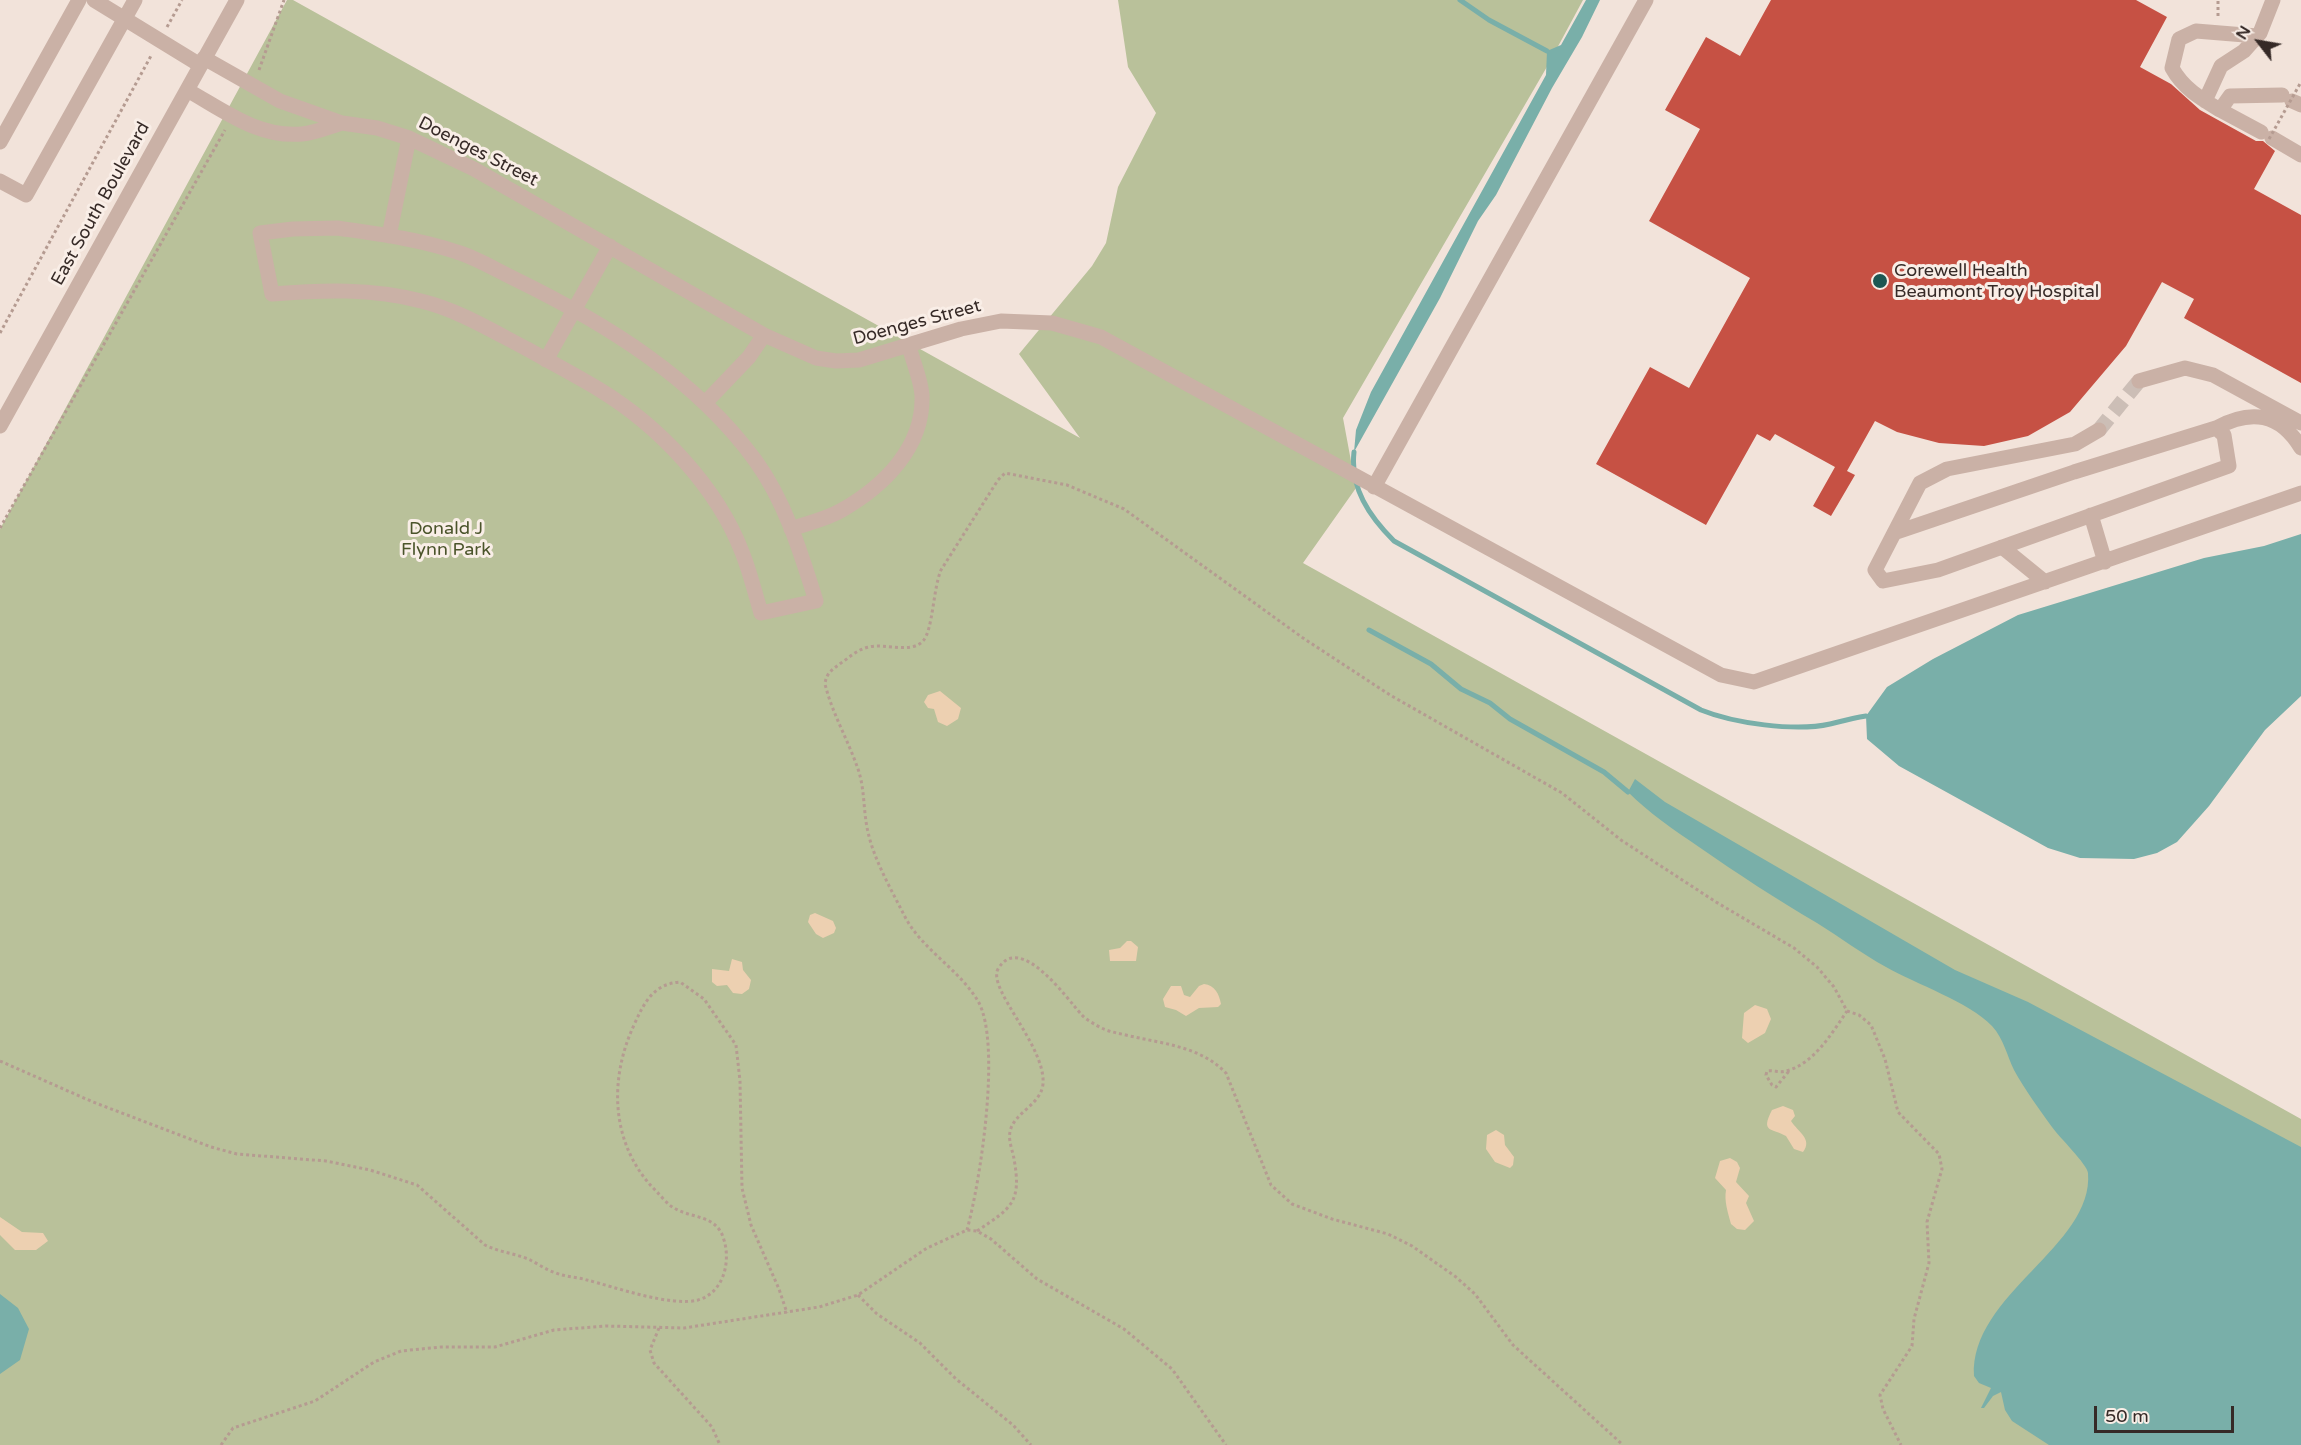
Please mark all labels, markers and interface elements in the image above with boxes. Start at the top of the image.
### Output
north arrow [2229,12,2289,72]
text: N [2232,22,2255,43]
street label: Doenges Street [414,113,542,191]
street label: East South Boulevard [47,119,155,289]
place label: Corewell Health Beaumont Troy Hospital [1894,260,2099,302]
marker: Corewell Health Beaumont Troy Hospital [1871,272,1889,290]
street label: Doenges Street [851,296,983,350]
park label: Donald J Flynn Park [401,518,491,560]
scale bar [2097,1394,2236,1432]
text: 50 m [2105,1405,2149,1427]

